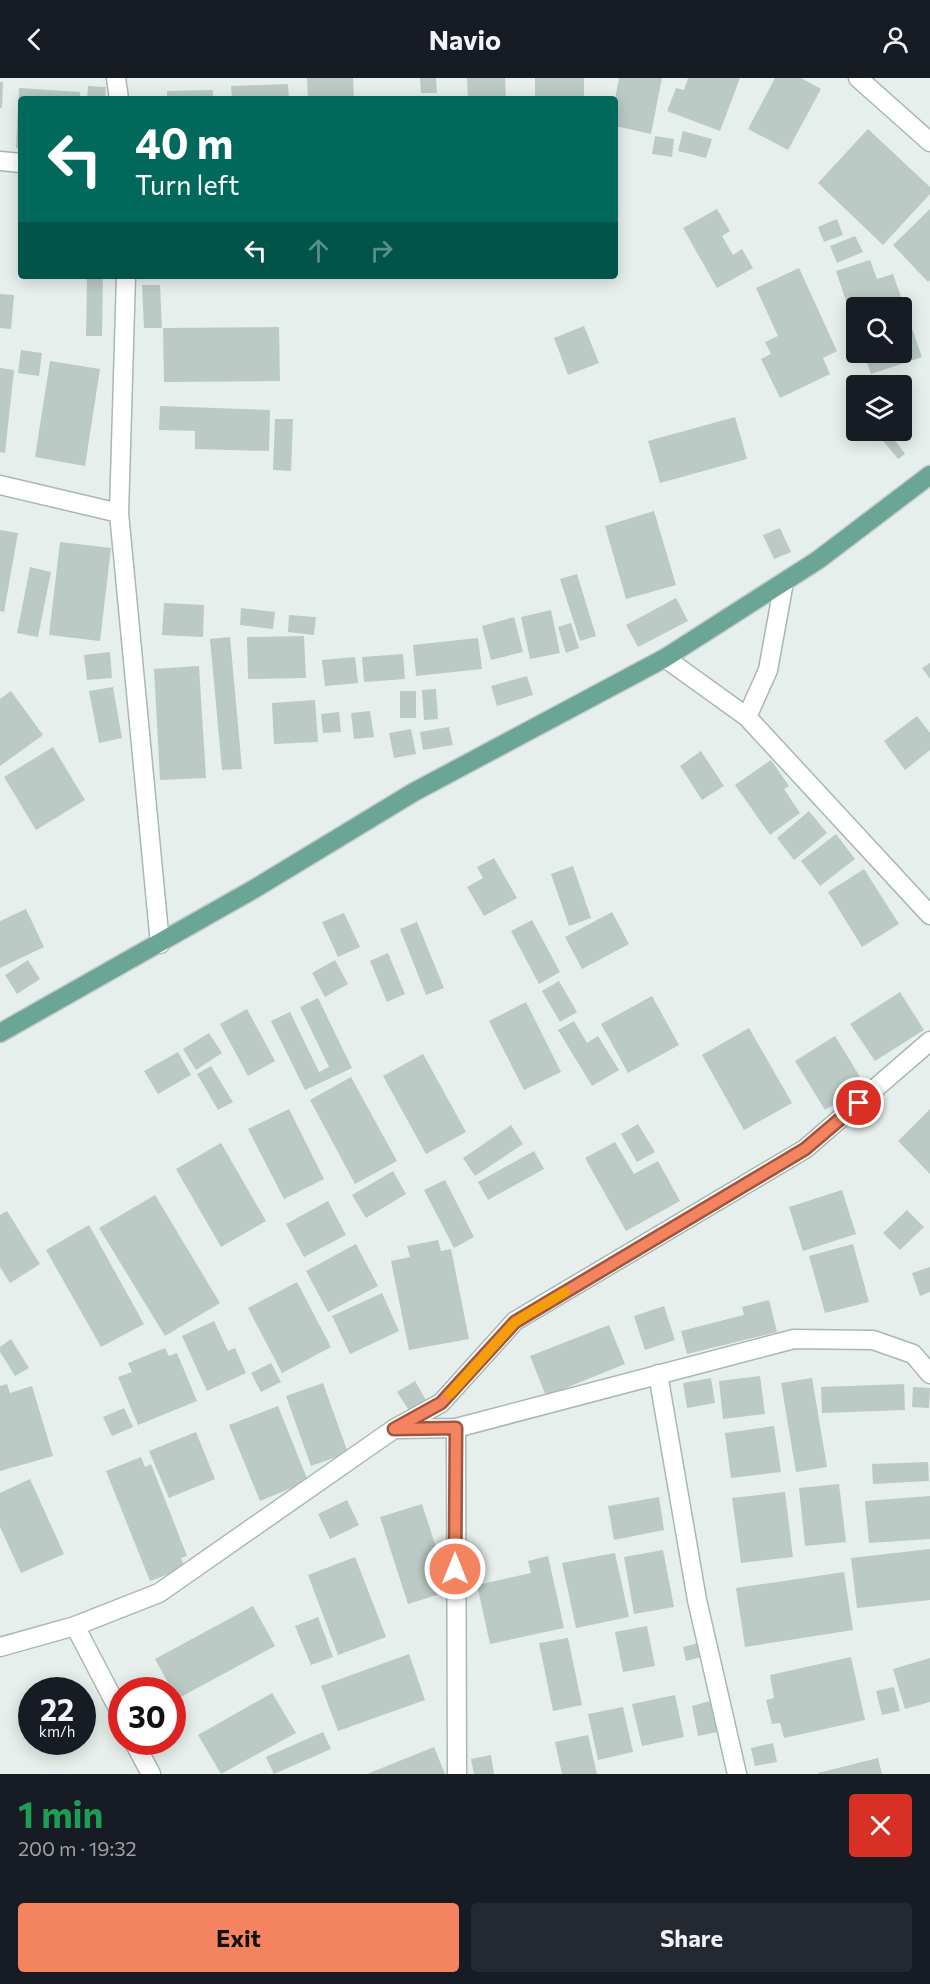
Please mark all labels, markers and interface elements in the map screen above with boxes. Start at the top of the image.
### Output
icon: back [18,23,51,56]
text: Navio [429,23,501,56]
icon: person [879,23,912,56]
text: 40 m [135,116,233,168]
icon: left [36,120,114,198]
text: Turn left [135,168,239,201]
icon: left [239,234,272,267]
icon: ahead [302,234,335,267]
icon: right [365,234,398,267]
map controls [846,297,912,441]
button: search [846,297,912,363]
button: layers [846,375,912,441]
pin [833,1077,884,1128]
icon: arrive [842,1086,875,1119]
position arrow [423,1537,487,1601]
speed limit sign: 30 [108,1677,186,1755]
text: 22 [40,1690,74,1727]
text: km/h [39,1722,75,1740]
text: 1 min [18,1791,103,1835]
button: close [849,1794,912,1857]
text: 200 m · 19:32 [18,1836,137,1860]
button: Exit [18,1903,459,1972]
button: Share [471,1903,912,1972]

